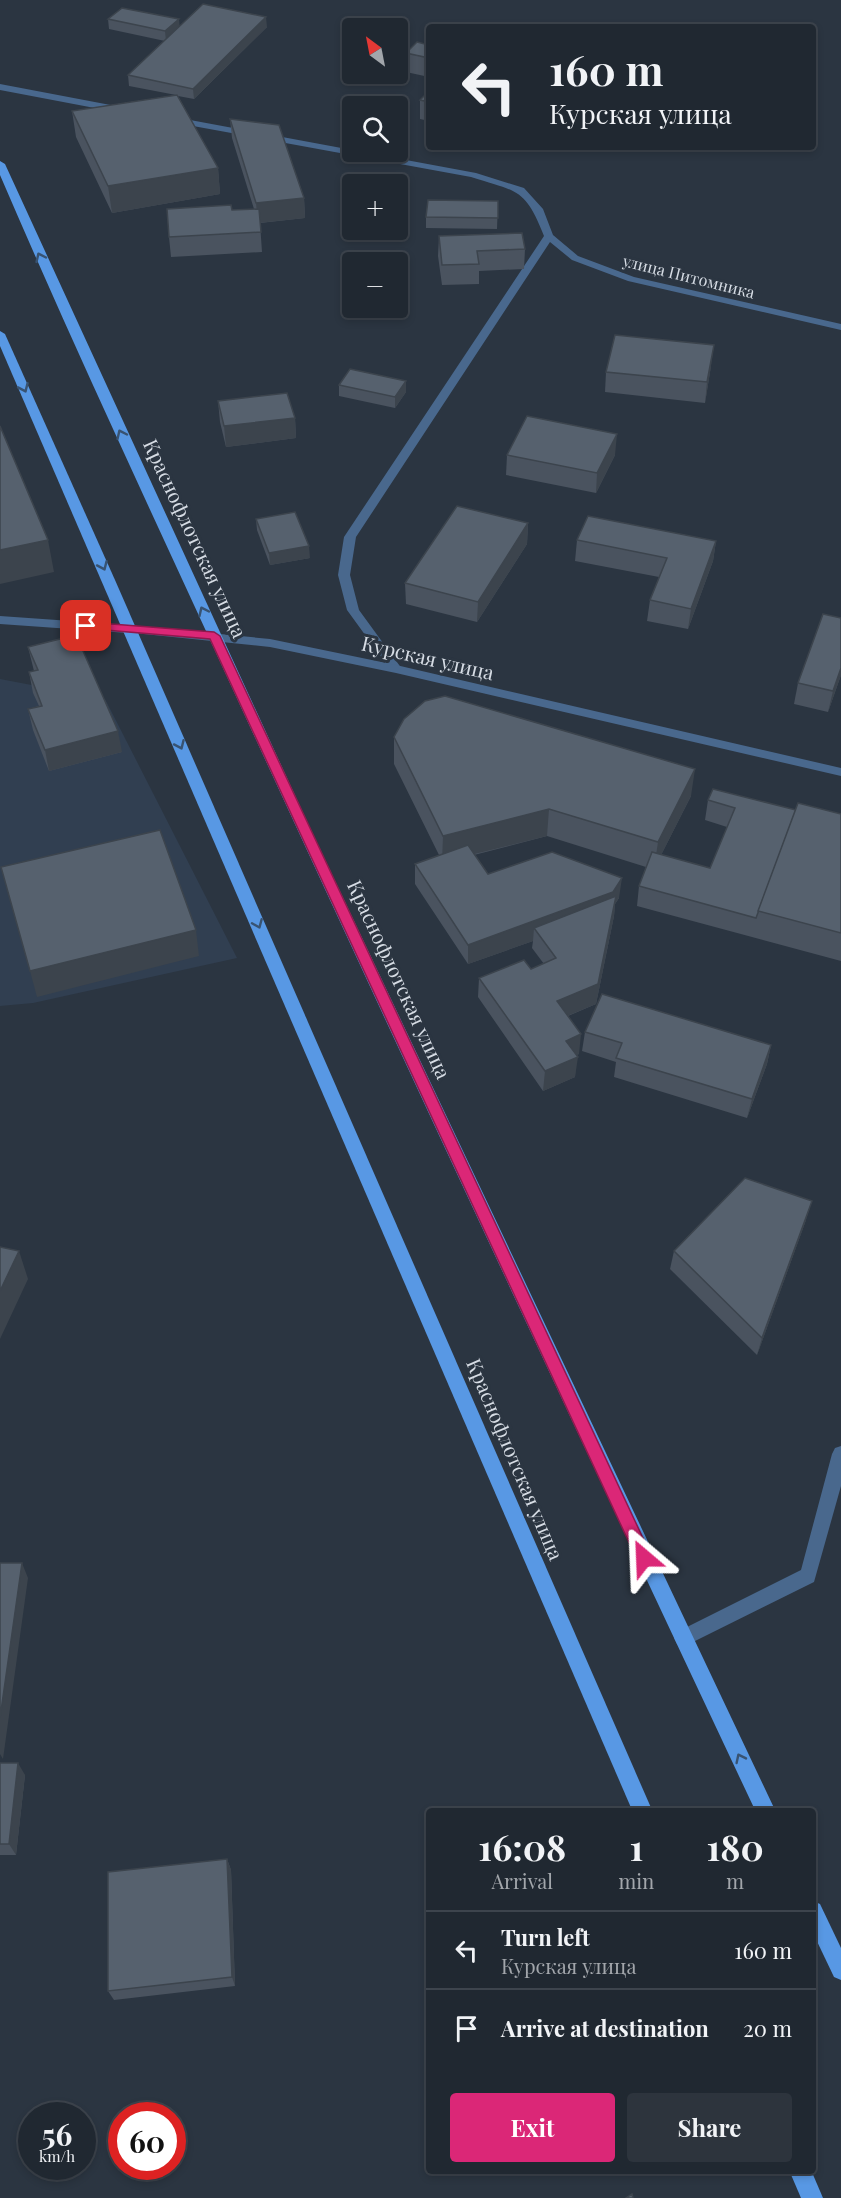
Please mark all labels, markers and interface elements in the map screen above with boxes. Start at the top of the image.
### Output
north arrow [342,18,408,84]
map controls [342,18,408,318]
text: 160 m [549,41,664,97]
icon: left [450,48,528,126]
text: Курская улица [549,95,732,131]
button: search [342,96,408,162]
button: + [342,174,408,240]
street label: улица Питомника [620,249,757,303]
one-way arrow [35,252,47,263]
button: − [342,252,408,318]
one-way arrow [16,381,28,392]
one-way arrow [117,429,129,440]
street label: Краснофлотская улица [138,434,254,642]
one-way arrow [96,560,108,571]
pin [60,600,111,651]
one-way arrow [198,607,210,618]
icon: arrive [69,609,102,642]
street label: Курская улица [359,629,497,685]
one-way arrow [172,739,184,750]
street label: Краснофлотская улица [342,875,458,1083]
one-way arrow [251,917,263,928]
street label: Краснофлотская улица [461,1354,571,1564]
position arrow [612,1526,676,1590]
one-way arrow [735,1753,747,1764]
text: 16:08 [478,1822,566,1870]
text: 1 [629,1822,643,1870]
text: 180 [706,1822,764,1870]
text: Arrival [491,1867,553,1894]
text: min [619,1867,654,1894]
text: m [726,1867,744,1894]
text: Turn left [501,1922,590,1952]
icon: left [450,1934,483,1967]
text: 160 m [734,1935,792,1965]
text: Курская улица [501,1952,636,1979]
icon: arrive [450,2012,483,2045]
text: Arrive at destination [501,2013,709,2043]
text: 20 m [743,2013,792,2043]
button: Exit [450,2093,615,2162]
button: Share [627,2093,792,2162]
speed limit sign: 60 [108,2102,186,2180]
text: 56 [42,2114,72,2154]
text: km/h [39,2146,75,2166]

